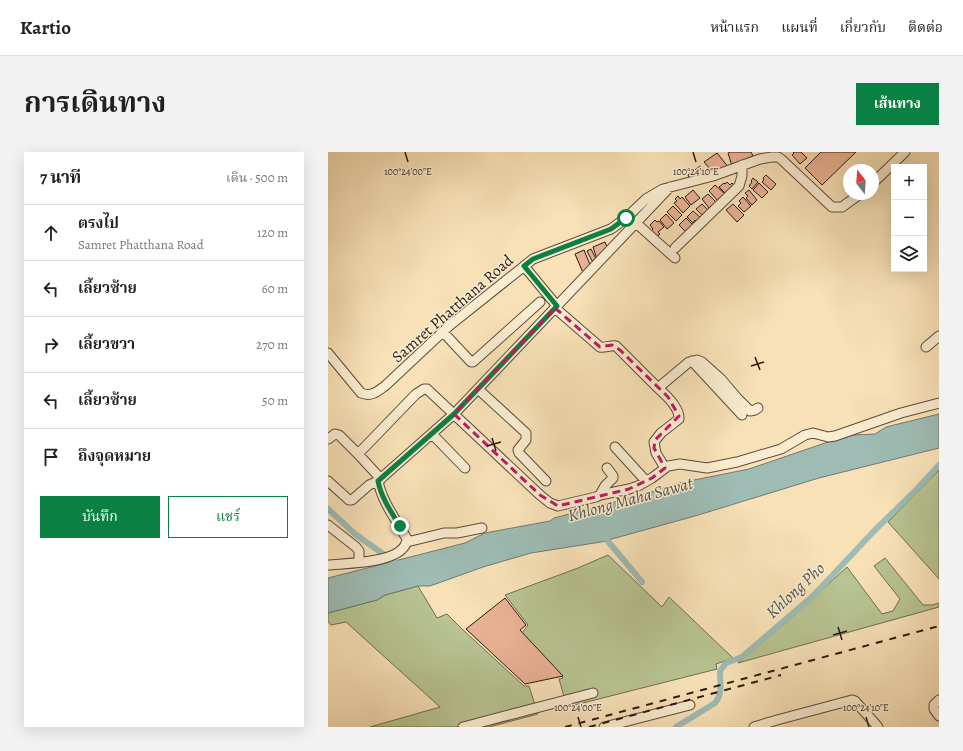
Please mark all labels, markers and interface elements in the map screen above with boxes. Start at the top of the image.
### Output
text: Kartio [20,15,71,41]
text: หน้าแรก [710,18,759,37]
text: แผนที่ [781,18,818,37]
text: เกี่ยวกับ [840,18,886,37]
text: ติดต่อ [908,18,943,37]
button: เส้นทาง [856,83,939,125]
text: การเดินทาง [24,84,166,122]
north arrow [843,164,879,200]
map controls [891,164,927,272]
button: + [891,164,927,200]
text: 100°24'00"E [384,165,432,178]
text: 100°24'10"E [673,165,719,178]
text: 7 นาที [40,166,81,189]
text: เดิน · 500 m [226,169,288,186]
button: − [891,200,927,236]
route start [617,209,635,227]
text: ตรงไป [78,213,119,233]
icon: ahead [40,222,62,244]
text: 120 m [257,224,288,241]
text: Samret Phatthana Road [78,236,204,253]
button: layers [891,236,927,272]
street label: Samret Phatthana Road [387,249,519,368]
icon: left [40,278,62,300]
text: เลี้ยวซ้าย [78,278,137,298]
text: 60 m [262,280,288,297]
icon: right [40,334,62,356]
text: เลี้ยวขวา [78,334,135,354]
text: 270 m [256,336,288,353]
icon: left [40,390,62,412]
text: เลี้ยวซ้าย [78,390,137,410]
text: 50 m [262,392,288,409]
icon: arrive [40,446,62,468]
text: ถึงจุดหมาย [78,446,151,466]
water label: Khlong Maha Sawat [565,471,696,527]
button: บันทึก [40,496,160,538]
button: แชร์ [168,496,288,538]
route end [391,517,409,535]
water label: Khlong Pho [761,557,830,624]
text: 100°24'00"E [554,701,602,714]
text: 100°24'10"E [843,701,889,714]

